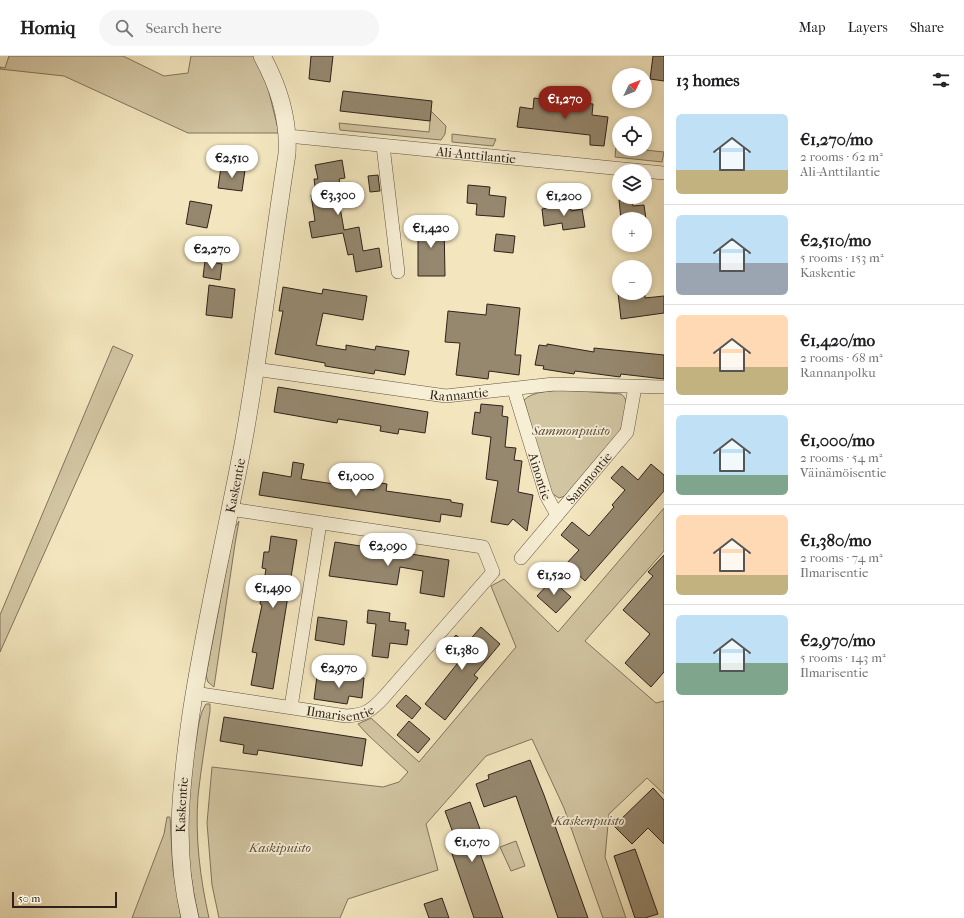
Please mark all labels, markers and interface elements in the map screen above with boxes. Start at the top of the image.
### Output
search box [99,10,379,46]
text: Homiq [20,17,75,39]
icon: search [113,17,135,39]
text: Search here [145,19,222,37]
text: Map [799,19,826,36]
text: Layers [848,19,888,36]
text: Share [910,19,944,36]
north arrow [612,68,652,108]
map controls [612,68,652,300]
icon: filters [930,69,952,91]
text: 13 homes [676,70,739,90]
pin: €1,270 [532,86,598,120]
text: €1,270 [547,91,583,106]
button: locate [612,116,652,156]
text: €1,270/mo [800,129,873,149]
icon: home [708,130,756,178]
street label: Ali-Anttilantie [434,143,517,166]
pin: €2,510 [199,145,265,179]
text: 2 rooms · 62 m² [800,149,883,164]
text: €2,510 [215,150,249,165]
button: layers [612,164,652,204]
text: Ali-Anttilantie [800,164,880,179]
pin: €3,300 [305,182,371,216]
pin: €1,200 [531,183,597,217]
text: €3,300 [320,187,356,202]
text: €1,200 [546,188,582,203]
button: + [612,212,652,252]
pin: €1,420 [398,215,464,249]
text: €1,420 [413,220,449,235]
text: €2,510/mo [800,230,871,250]
icon: home [708,231,756,279]
pin: €2,270 [179,236,245,270]
text: €2,270 [193,241,231,256]
text: 5 rooms · 153 m² [800,250,884,265]
button: − [612,260,652,300]
text: Kaskentie [800,265,856,280]
text: €1,420/mo [800,330,875,350]
icon: home [708,331,756,379]
text: 2 rooms · 68 m² [800,350,883,365]
text: Rannanpolku [800,365,876,380]
street label: Rannantie [429,384,490,404]
park label: Sammonpuisto [531,423,610,438]
text: €1,000/mo [800,430,875,450]
icon: home [708,431,756,479]
street label: Sammontie [563,448,615,507]
street label: Ainontie [526,450,555,503]
text: 2 rooms · 54 m² [800,450,882,465]
street label: Kaskentie [222,456,248,514]
pin: €1,000 [323,463,389,497]
text: Väinämöisentie [800,465,886,480]
text: €1,000 [338,468,374,483]
text: €1,380/mo [800,530,871,550]
icon: home [708,531,756,579]
pin: €2,090 [355,533,421,567]
text: €2,090 [369,538,407,553]
text: 2 rooms · 74 m² [800,550,883,565]
pin: €1,520 [521,562,587,596]
text: Ilmarisentie [800,565,868,580]
text: €1,520 [537,567,571,582]
pin: €1,490 [240,575,306,609]
text: €1,490 [254,580,292,595]
text: €2,970/mo [800,630,875,650]
icon: home [708,631,756,679]
pin: €1,380 [429,637,495,671]
text: €1,380 [445,642,479,657]
text: 5 rooms · 143 m² [800,650,886,665]
pin: €2,970 [306,655,372,689]
text: €2,970 [320,660,358,675]
text: Ilmarisentie [800,665,868,680]
street label: Ilmarisentie [305,701,377,724]
street label: Kaskentie [173,776,191,833]
park label: Kaskenpuisto [553,813,625,828]
pin: €1,070 [439,829,505,863]
text: €1,070 [454,834,490,849]
park label: Kaskipuisto [248,840,311,855]
scale bar [12,890,117,909]
text: 50 m [18,892,40,905]

